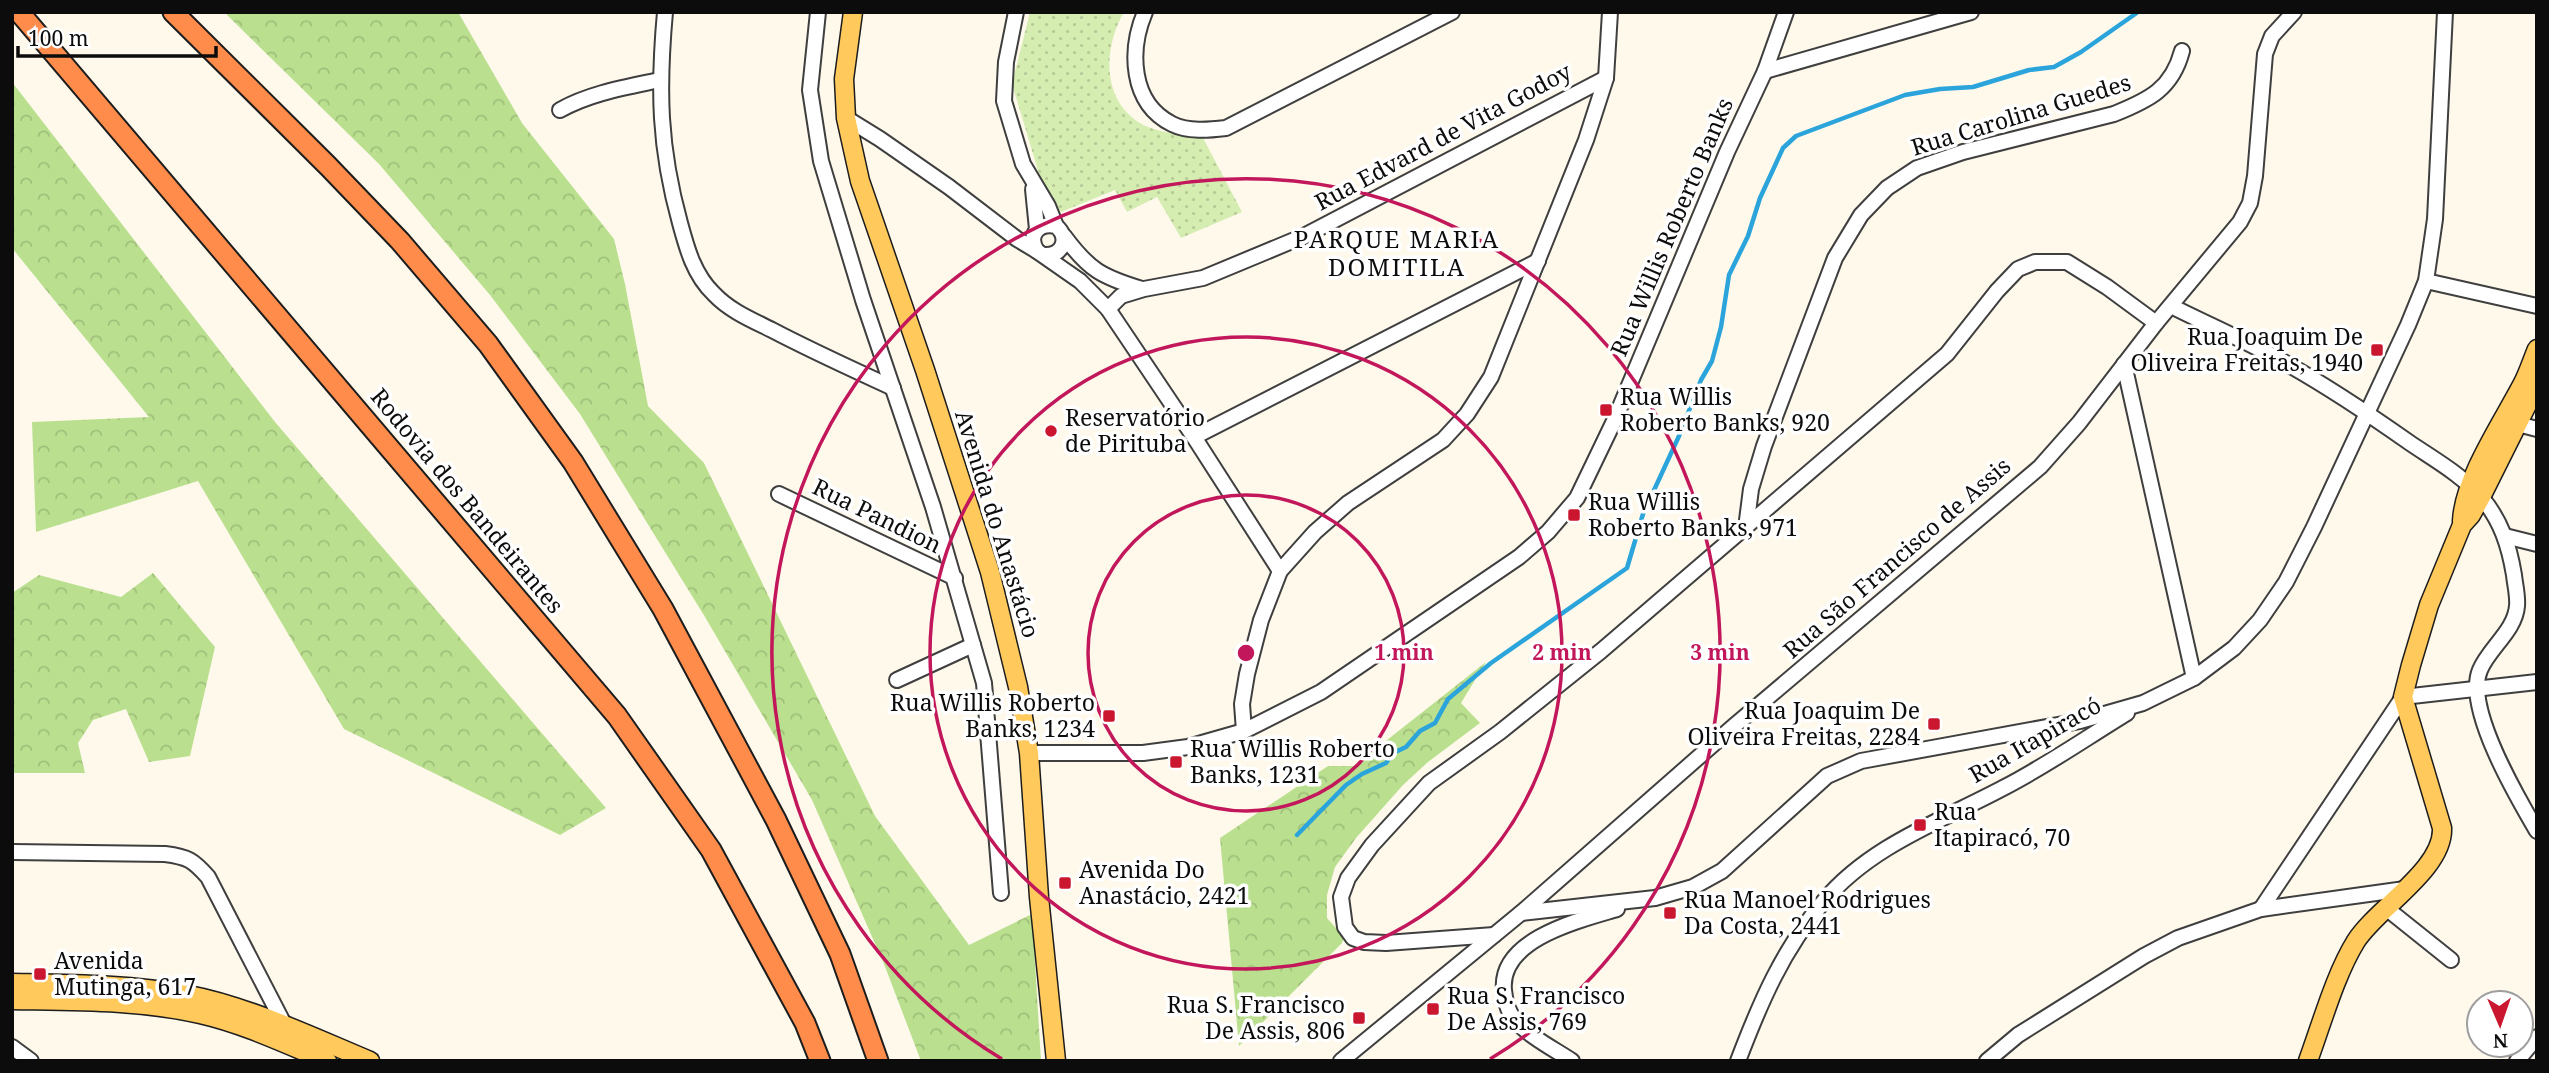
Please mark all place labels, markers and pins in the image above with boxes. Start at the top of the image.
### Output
place label: Rua Joaquim De Oliveira Freitas, 1940 [2131,320,2363,378]
marker: Rua Joaquim De Oliveira Freitas, 1940 [2369,342,2385,358]
place label: Rua Willis Roberto Banks, 920 [1620,380,1830,438]
place label: Reservatório de Pirituba [1065,401,1205,459]
marker: Rua Willis Roberto Banks, 920 [1598,402,1614,418]
marker: Reservatório de Pirituba [1043,423,1059,439]
place label: Rua Willis Roberto Banks, 971 [1588,485,1798,543]
marker: Rua Willis Roberto Banks, 971 [1566,507,1582,523]
centre of rings [1234,641,1258,665]
place label: Rua Willis Roberto Banks, 1234 [890,686,1095,744]
place label: Rua Joaquim De Oliveira Freitas, 2284 [1688,694,1920,752]
marker: Rua Willis Roberto Banks, 1234 [1101,708,1117,724]
marker: Rua Joaquim De Oliveira Freitas, 2284 [1926,716,1942,732]
place label: Rua Willis Roberto Banks, 1231 [1190,732,1395,790]
marker: Rua Willis Roberto Banks, 1231 [1168,754,1184,770]
place label: Rua Itapiracó, 70 [1934,795,2070,853]
marker: Rua Itapiracó, 70 [1912,817,1928,833]
place label: Avenida Do Anastácio, 2421 [1079,853,1250,911]
marker: Avenida Do Anastácio, 2421 [1057,875,1073,891]
place label: Rua Manoel Rodrigues Da Costa, 2441 [1684,883,1931,941]
marker: Rua Manoel Rodrigues Da Costa, 2441 [1662,905,1678,921]
place label: Avenida Mutinga, 617 [54,944,196,1002]
marker: Avenida Mutinga, 617 [32,966,48,982]
place label: Rua S. Francisco De Assis, 769 [1447,979,1625,1037]
place label: Rua S. Francisco De Assis, 806 [1167,988,1345,1046]
marker: Rua S. Francisco De Assis, 769 [1425,1001,1441,1017]
marker: Rua S. Francisco De Assis, 806 [1351,1010,1367,1026]

